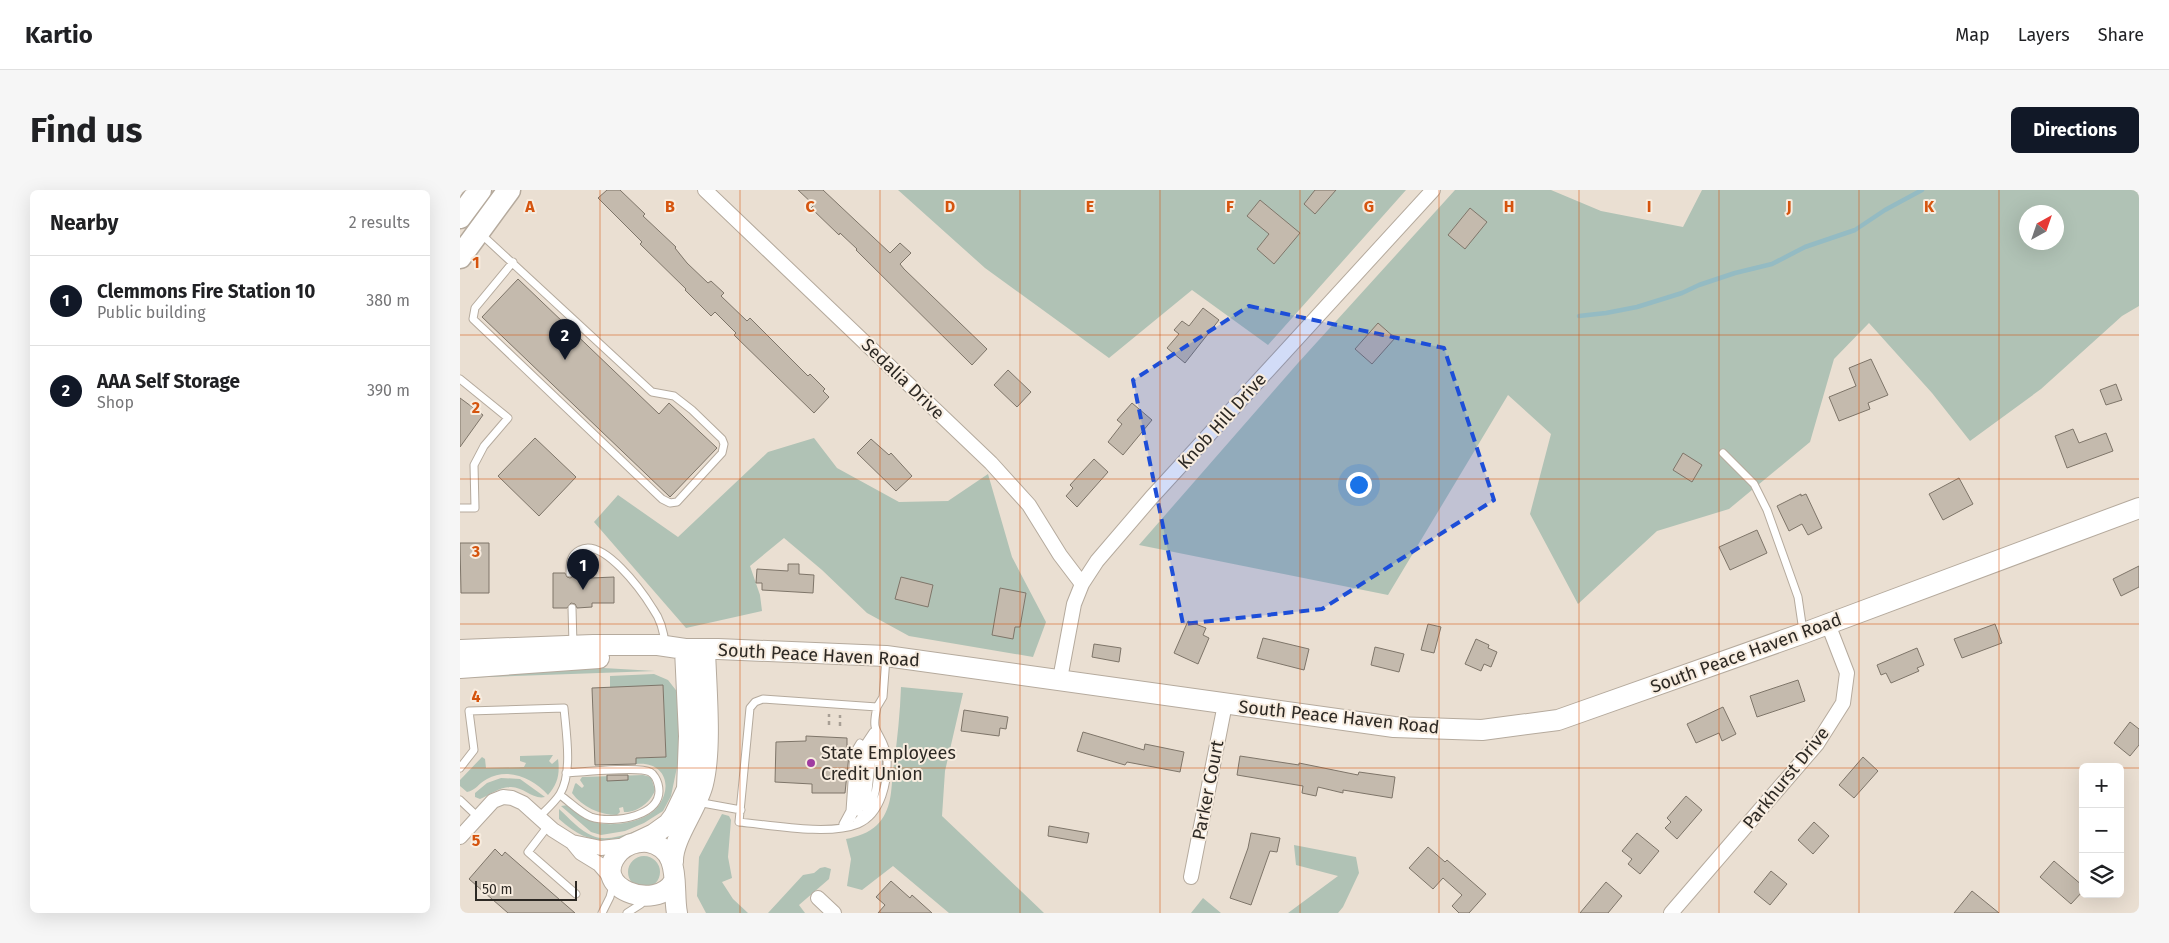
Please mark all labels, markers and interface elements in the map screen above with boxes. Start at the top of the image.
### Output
text: Kartio [25,21,93,49]
text: Map [1955,24,1990,46]
text: Layers [2018,24,2070,46]
text: Share [2098,24,2144,46]
button: Directions [2011,107,2139,153]
text: Find us [30,109,142,151]
text: A [524,197,535,216]
text: B [665,197,675,216]
text: C [805,197,815,216]
text: D [945,197,955,216]
text: E [1086,197,1094,216]
text: F [1226,197,1234,216]
text: G [1364,197,1374,216]
text: H [1504,197,1514,216]
text: I [1647,197,1651,216]
text: J [1785,197,1792,216]
text: K [1924,197,1935,216]
north arrow [2019,205,2064,250]
text: Nearby [50,210,118,236]
text: 2 results [349,213,410,232]
text: 1 [472,253,480,272]
text: Clemmons Fire Station 10 [97,280,315,303]
text: 1 [62,291,70,310]
text: 380 m [366,291,410,310]
text: Public building [97,303,205,322]
pin: 2 [549,319,581,360]
street label: Sedalia Drive [857,334,949,424]
street label: Knob Hill Drive [1173,368,1271,474]
text: AAA Self Storage [97,370,240,393]
text: 2 [62,381,70,400]
text: 390 m [367,381,410,400]
text: Shop [97,393,134,412]
text: 2 [472,398,480,417]
your location [1346,472,1372,498]
text: 3 [471,542,480,561]
pin: 1 [567,549,599,590]
street label: South Peace Haven Road [1647,608,1845,698]
street label: South Peace Haven Road [718,639,920,671]
text: 4 [471,687,481,706]
street label: South Peace Haven Road [1237,696,1441,738]
street label: Parkhurst Drive [1738,722,1834,834]
street label: Parker Court [1188,738,1229,842]
place label: State Employees Credit Union [821,742,956,785]
marker: State Employees Credit Union [805,757,817,769]
map controls [2079,763,2124,898]
button: + [2079,763,2124,808]
button: − [2079,808,2124,853]
text: 5 [472,831,481,850]
button: layers [2079,853,2124,898]
scale bar [475,878,578,901]
text: 50 m [482,881,513,898]

